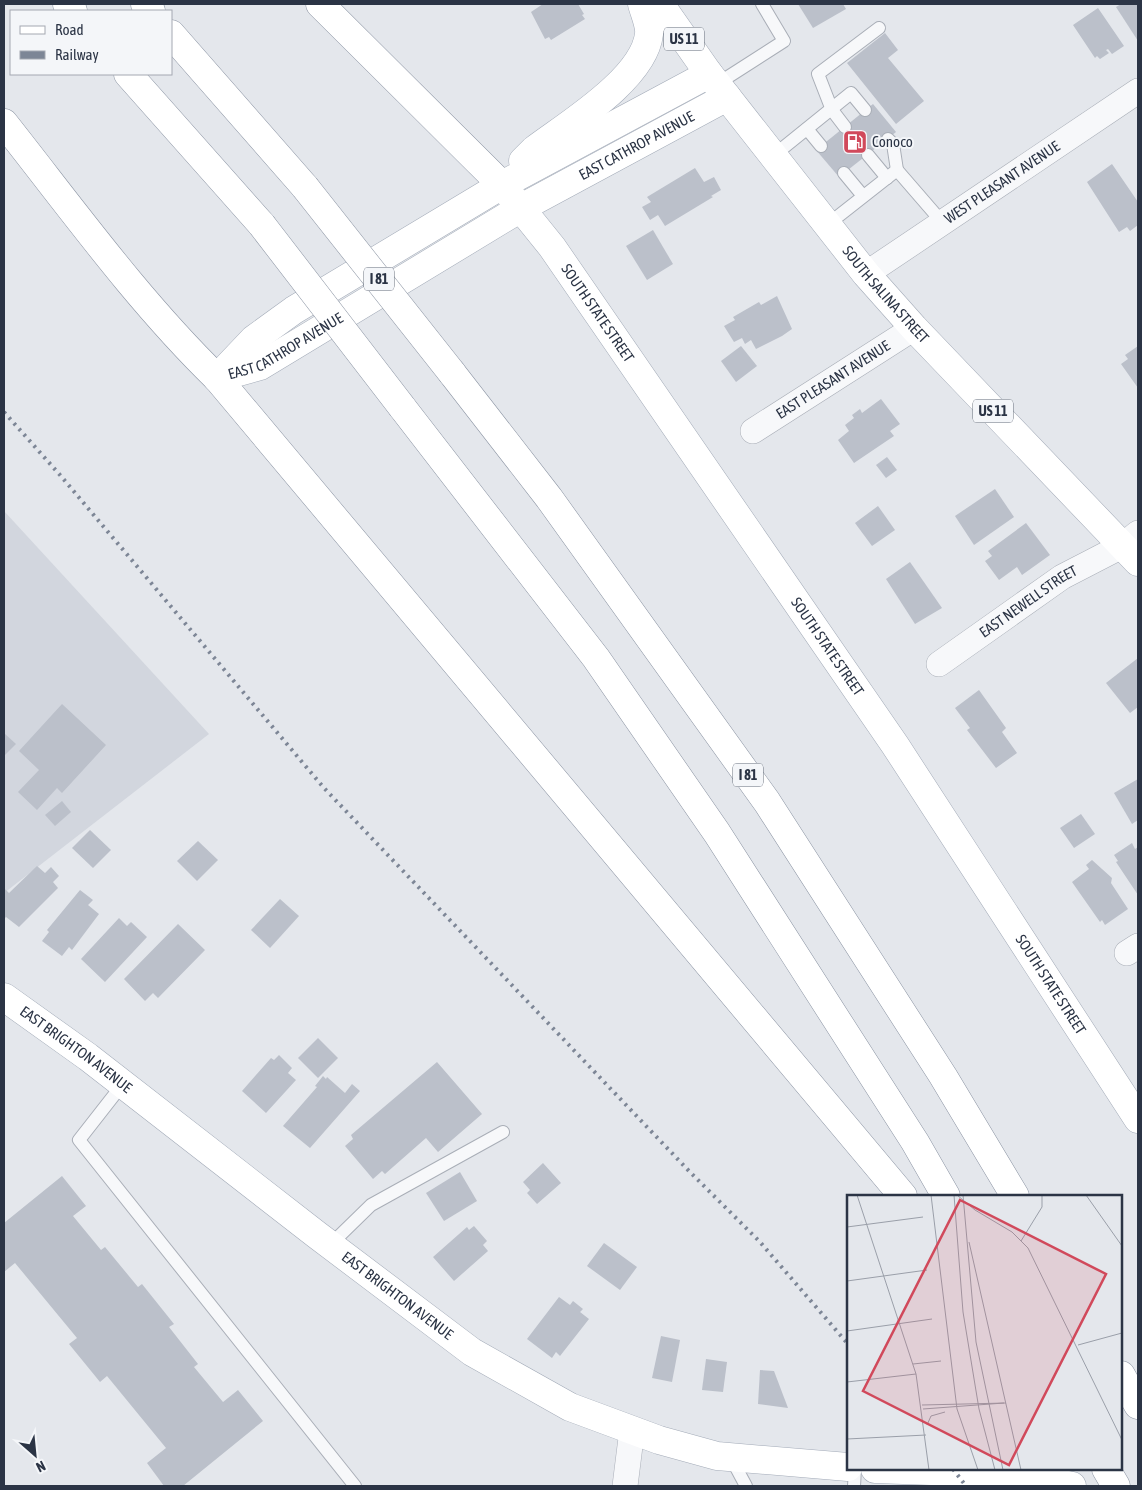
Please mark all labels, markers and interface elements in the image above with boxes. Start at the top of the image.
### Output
legend [10,10,172,75]
text: Road [55,21,84,38]
road number: US 11 [664,28,704,50]
text: Railway [55,46,99,63]
street label: EAST CATHROP AVENUE [576,107,697,183]
fuel station icon: Conoco [842,129,868,155]
place label: Conoco [872,133,913,150]
street label: WEST PLEASANT AVENUE [941,137,1063,227]
street label: SOUTH SALINA STREET [839,242,933,346]
street label: SOUTH STATE STREET [558,261,638,365]
road number: I 81 [364,268,394,290]
street label: EAST CATHROP AVENUE [226,309,346,382]
street label: EAST PLEASANT AVENUE [773,336,893,422]
road number: US 11 [973,400,1013,422]
street label: EAST NEWELL STREET [976,562,1080,641]
street label: SOUTH STATE STREET [788,594,868,699]
road number: I 81 [733,764,763,786]
street label: SOUTH STATE STREET [1013,931,1090,1038]
street label: EAST BRIGHTON AVENUE [17,1002,136,1096]
inset map [847,1195,1122,1470]
street label: EAST BRIGHTON AVENUE [339,1248,457,1343]
north arrow [10,1430,60,1480]
text: N [34,1458,48,1476]

